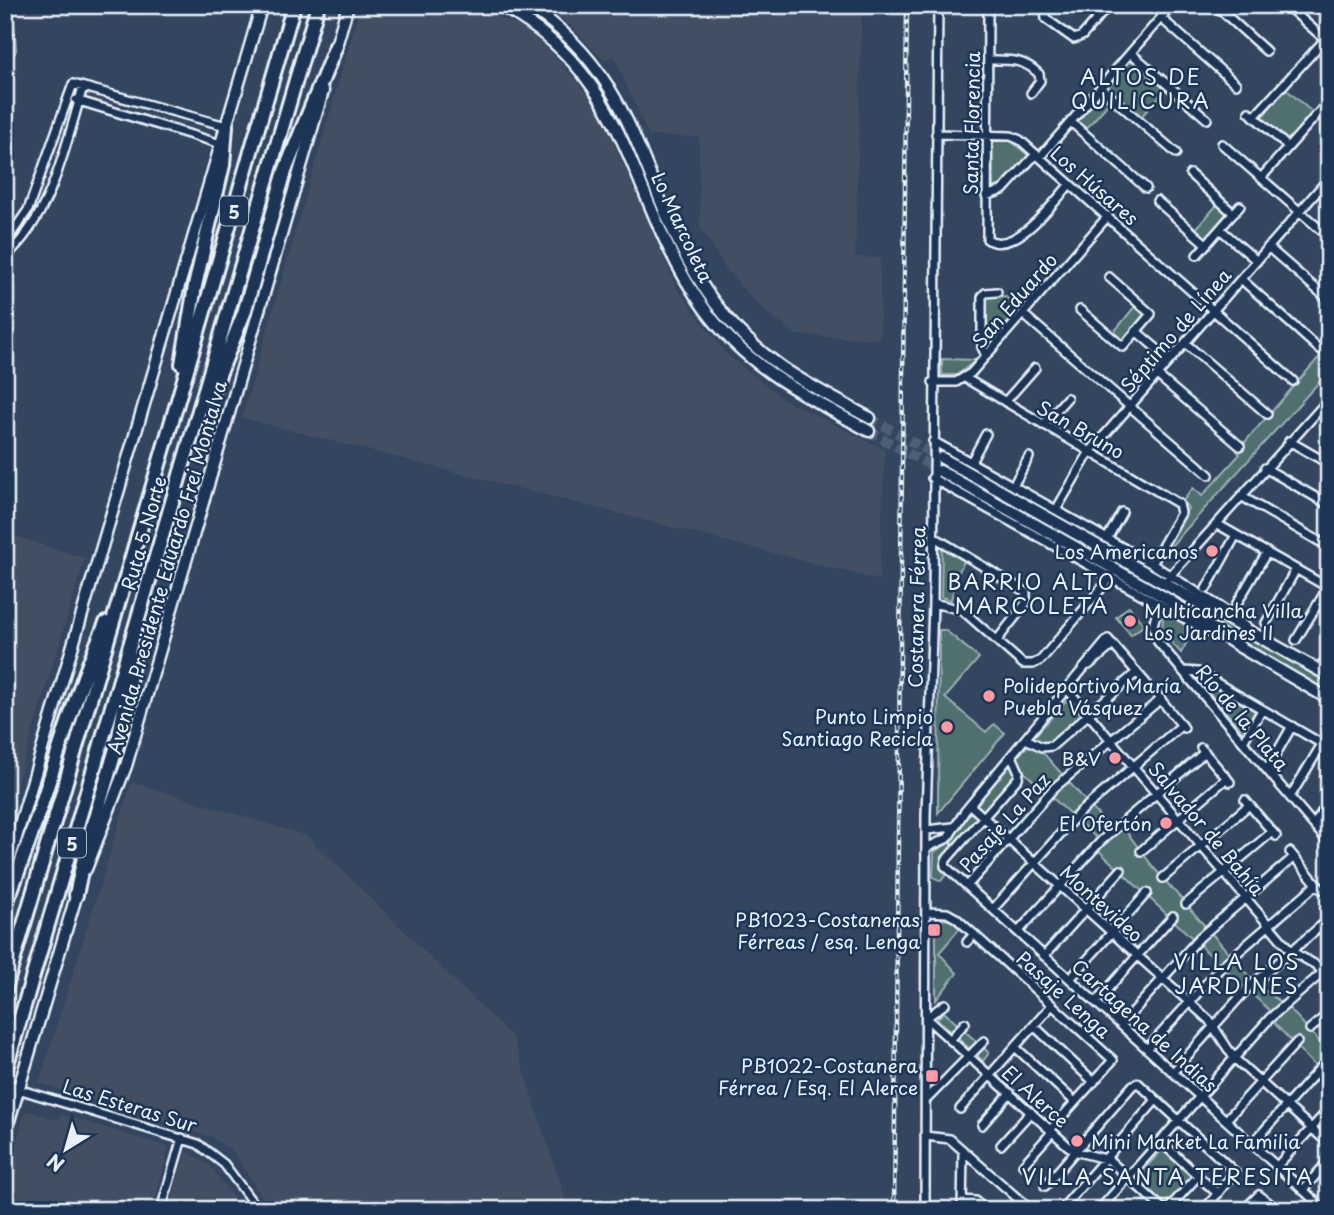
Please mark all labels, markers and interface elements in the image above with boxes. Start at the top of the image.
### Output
street label: Santa Florencia [956,51,986,195]
district label: ALTOS DE QUILICURA [1071,60,1211,116]
street label: Los Húsares [1045,139,1145,231]
street label: Lo Marcoleta [645,167,721,287]
road number: 5 [220,196,248,226]
street label: San Eduardo [965,246,1063,354]
street label: Séptimo de Línea [1113,262,1237,398]
street label: Avenida Presidente Eduardo Frei Montalva [99,376,233,757]
street label: San Bruno [1032,393,1130,465]
street label: Ruta 5 Norte [113,473,173,593]
street label: Costanera Férrea [901,526,931,688]
place label: Los Americanos [1055,537,1198,565]
marker: Los Americanos [1204,543,1220,559]
district label: BARRIO ALTO MARCOLETA [948,565,1116,621]
place label: Multicancha Villa Los Jardines II [1144,596,1303,646]
marker: Multicancha Villa Los Jardines II [1122,613,1138,629]
street label: Río de la Plata [1190,658,1296,776]
place label: Polideportivo María Puebla Vásquez [1003,671,1181,721]
marker: Polideportivo María Puebla Vásquez [981,688,997,704]
place label: Punto Limpio Santiago Recicla [781,702,933,752]
marker: Punto Limpio Santiago Recicla [939,719,955,735]
place label: B&V [1062,744,1101,772]
marker: B&V [1107,750,1123,766]
street label: Salvador de Bahía [1142,755,1272,901]
street label: Pasaje La Paz [952,766,1056,878]
place label: El Ofertón [1059,809,1152,837]
marker: El Ofertón [1158,815,1174,831]
road number: 5 [58,828,86,858]
street label: Montevideo [1054,858,1150,948]
place label: PB1023-Costaneras Férreas / esq. Lenga [735,905,920,955]
marker: PB1023-Costaneras Férreas / esq. Lenga [926,922,942,938]
street label: Pasaje Lenga [1011,944,1118,1044]
district label: VILLA LOS JARDINES [1173,945,1301,1001]
street label: Cartagena de Indias [1066,952,1224,1098]
place label: PB1022-Costanera Férrea / Esq. El Alerce [718,1051,918,1101]
street label: El Alerce [996,1058,1076,1134]
marker: PB1022-Costanera Férrea / Esq. El Alerce [924,1068,940,1084]
street label: Las Esteras Sur [59,1071,201,1139]
north arrow [32,1114,102,1184]
place label: Mini Market La Familia [1091,1127,1301,1155]
marker: Mini Market La Familia [1069,1133,1085,1149]
text: N [41,1148,70,1179]
district label: VILLA SANTA TERESITA [1022,1160,1314,1192]

